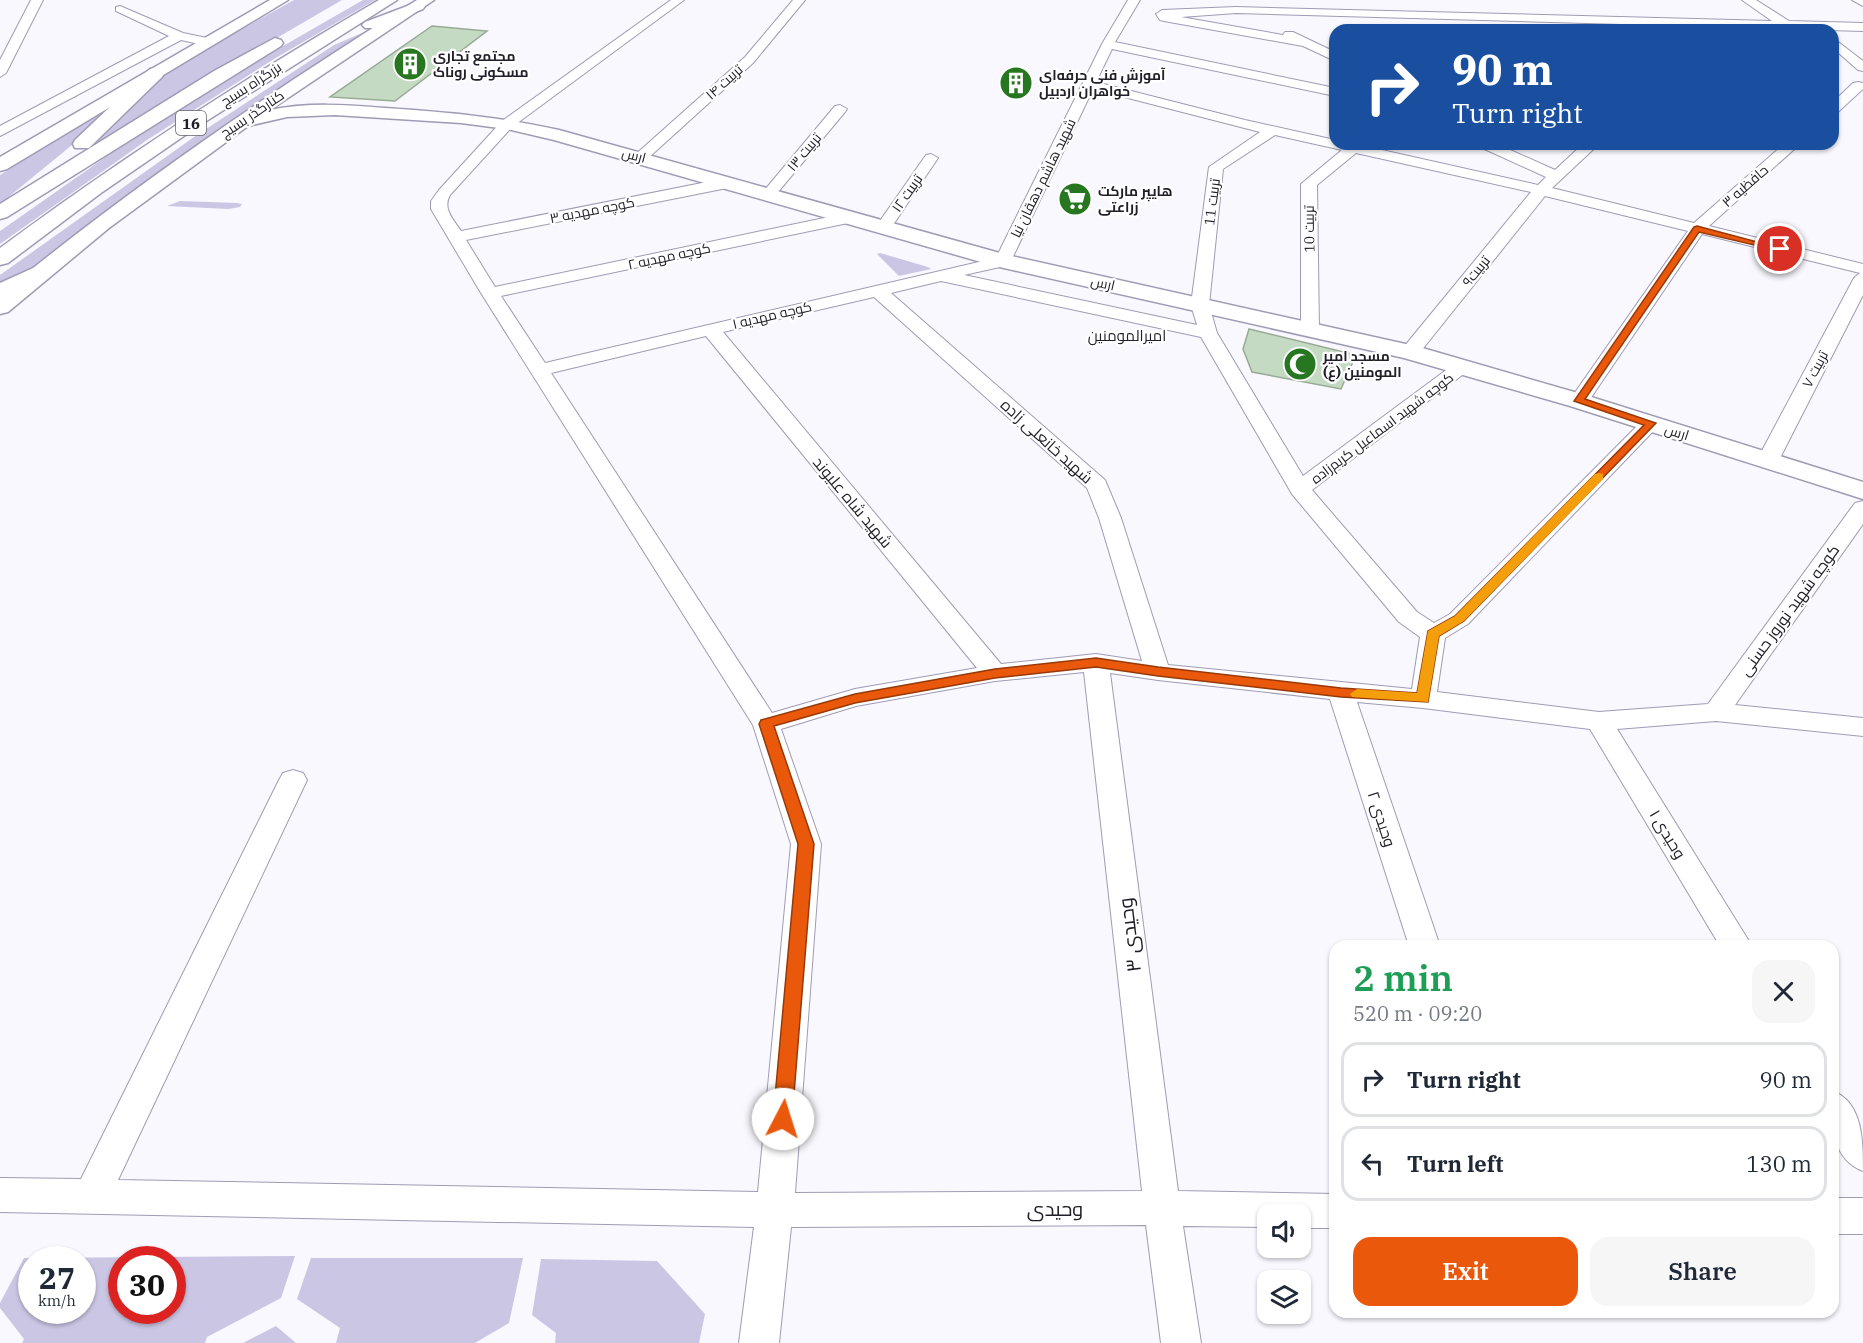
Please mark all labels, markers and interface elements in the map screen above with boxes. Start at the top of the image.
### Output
text: 90 m [1452,42,1553,97]
building icon: مجتمع تجاری مسکونی روناک [392,46,428,82]
place label: مجتمع تجاری مسکونی روناک [433,47,529,81]
icon: right [1353,48,1431,126]
street label: بزرگراه بسیج [217,58,285,110]
street label: تربیت ۱۴ [702,60,747,103]
building icon: آموزش فنی حرفه‌ای خواهران اردبیل [998,65,1034,101]
place label: آموزش فنی حرفه‌ای خواهران اردبیل [1039,66,1166,100]
street label: کنارگذر بسیج [217,86,287,142]
text: Turn right [1452,95,1583,130]
road number: 16 [176,111,206,135]
street label: شهید هاشم دهقان نیا [1006,115,1081,241]
street label: تربیت ۱۳ [783,129,825,175]
street label: ارس [620,143,648,167]
street label: حافظیه ۳ [1718,161,1772,211]
street label: تربیت ۱۲ [888,170,927,215]
street label: تربیت 11 [1200,177,1224,227]
supermarket icon: هایپر مارکت زراعتی [1057,181,1093,217]
place label: هایپر مارکت زراعتی [1098,182,1173,216]
street label: کوچه مهدیه ۳ [548,193,636,228]
street label: تربیت 10 [1300,205,1318,253]
pin [1754,223,1805,274]
icon: arrive [1763,232,1796,265]
street label: کوچه مهدیه ۲ [626,238,712,275]
street label: تربیت۹ [1458,252,1494,290]
street label: ارس [1089,271,1117,295]
street label: کوچه مهدیه ۱ [730,297,814,334]
district label: امیرالمومنین [1088,326,1166,346]
mosque icon: مسجد امیر المومنین (ع) [1282,346,1318,382]
place label: مسجد امیر المومنین (ع) [1322,347,1402,382]
street label: تربیت ۷ [1798,347,1832,391]
street label: کوچه شهید اسماعیل کریم‌زاده [1307,368,1458,488]
street label: شهید خانعلی زاده [996,394,1097,488]
street label: ارس [1663,420,1691,444]
street label: شهید شاه علیوند [808,452,897,552]
street label: کوچه شهید نوروز حسنی [1735,540,1845,681]
street label: وحیدی ۲ [1363,789,1400,850]
street label: وحیدی ۱ [1645,806,1690,863]
street label: وحیدی ۳ [1111,896,1147,974]
text: 2 min [1353,954,1453,1001]
button: close [1752,960,1815,1023]
text: 520 m · 09:20 [1353,1000,1482,1027]
icon: right [1356,1063,1389,1096]
text: Turn right [1407,1065,1521,1094]
text: 90 m [1760,1065,1812,1094]
position arrow [751,1087,815,1151]
icon: left [1356,1147,1389,1180]
text: Turn left [1407,1149,1503,1178]
text: 130 m [1746,1149,1812,1178]
street label: وحیدی [1027,1195,1083,1222]
map controls [1257,1204,1311,1324]
button: sound [1257,1204,1311,1258]
button: Exit [1353,1237,1578,1306]
button: Share [1590,1237,1815,1306]
speed limit sign: 30 [108,1246,186,1324]
text: 27 [39,1258,75,1297]
button: layers [1257,1270,1311,1324]
text: km/h [38,1291,76,1310]

